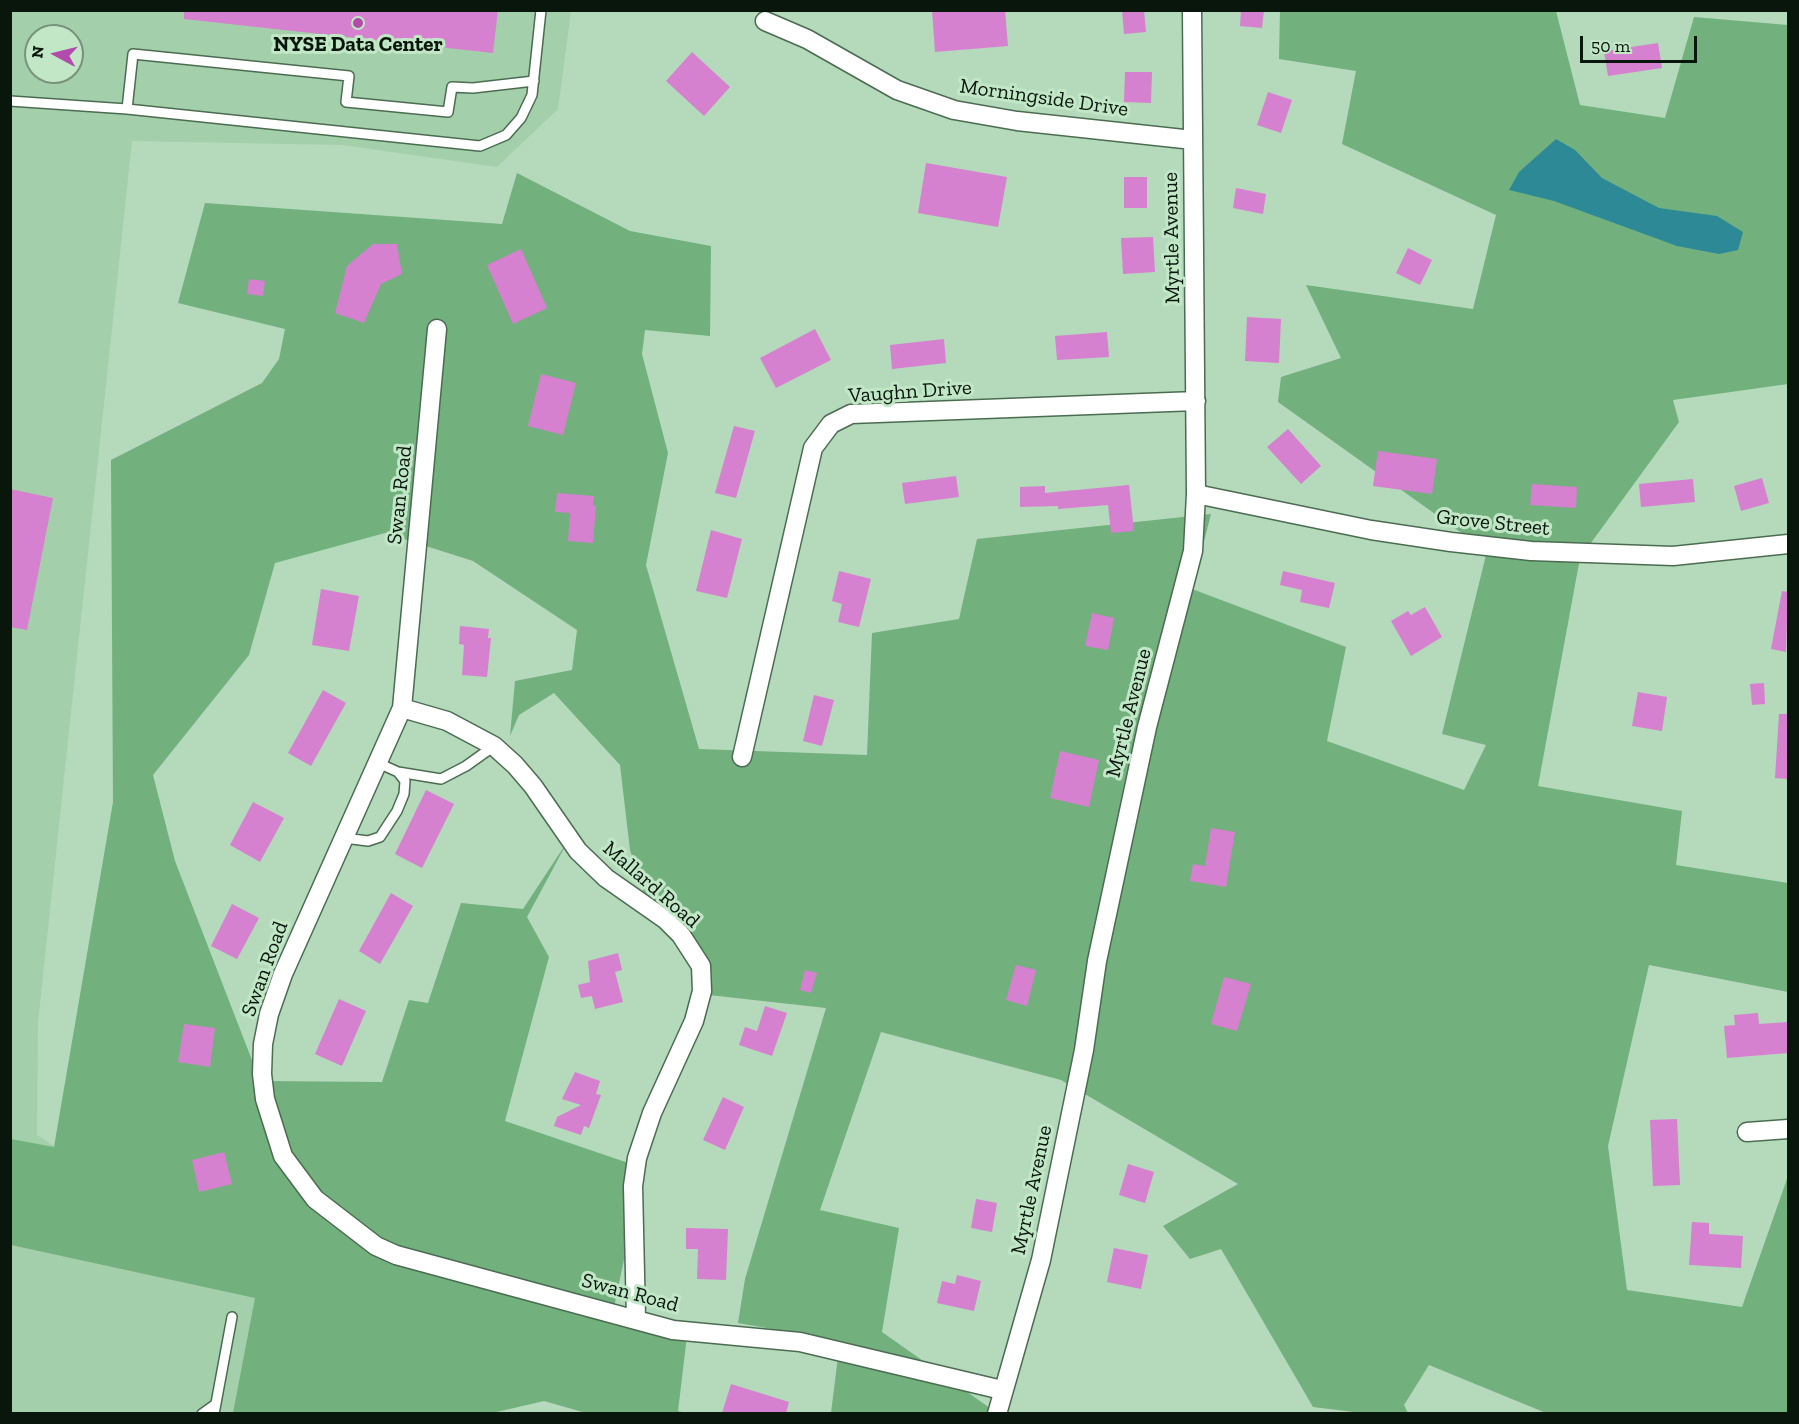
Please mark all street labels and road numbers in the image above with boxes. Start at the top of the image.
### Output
street label: Morningside Drive [958,74,1130,122]
street label: Myrtle Avenue [1158,172,1186,304]
street label: Vaughn Drive [847,375,973,409]
street label: Swan Road [382,444,418,546]
street label: Grove Street [1435,505,1551,541]
street label: Myrtle Avenue [1101,646,1157,780]
street label: Mallard Road [597,836,705,934]
street label: Swan Road [236,918,294,1020]
street label: Myrtle Avenue [1006,1123,1058,1257]
street label: Swan Road [579,1268,681,1318]

